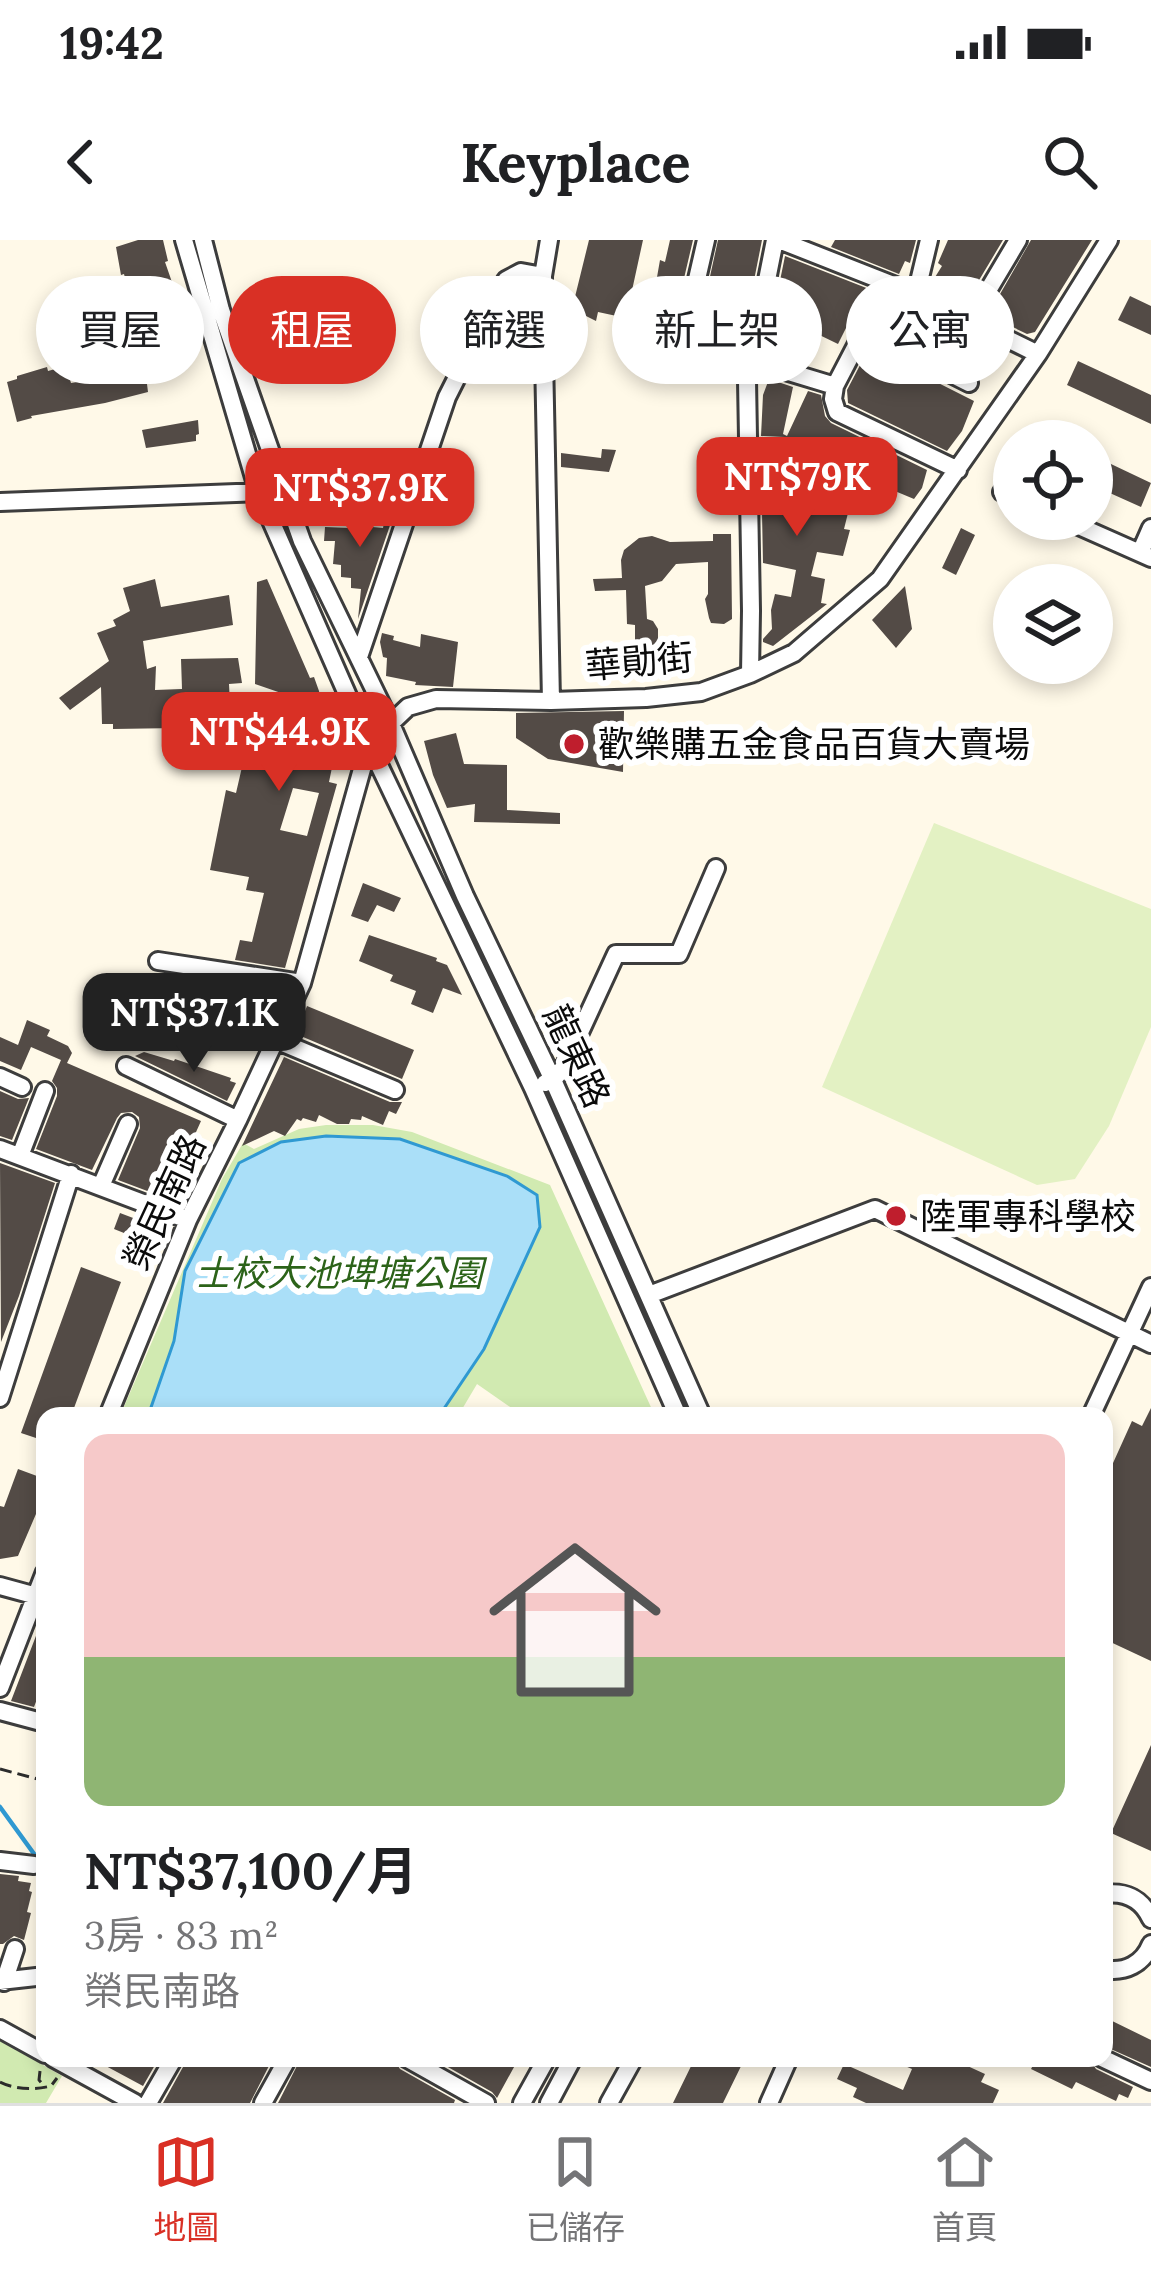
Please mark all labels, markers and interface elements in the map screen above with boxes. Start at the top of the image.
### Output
text: 19:42 [60,14,164,71]
text: Keyplace [461,128,691,197]
icon: back [48,129,114,195]
icon: search [1037,129,1103,195]
chip: 買屋 [36,276,204,384]
chip: 租屋 [228,276,396,384]
chip: 篩選 [420,276,588,384]
chip: 新上架 [612,276,822,384]
chip: 公寓 [846,276,1014,384]
map controls [993,420,1113,684]
button: locate [993,420,1113,540]
pin: NT$79K [699,437,895,539]
pin: NT$37.9K [236,448,484,550]
text: NT$79K [724,451,870,501]
text: NT$37.9K [272,462,448,512]
button: layers [993,564,1113,684]
street label: 華勛街 [583,633,695,689]
pin: NT$44.9K [155,692,403,794]
text: NT$44.9K [189,706,369,756]
place label: 歡樂購五金食品百貨大賣場 [598,721,1030,767]
marker: 歡樂購五金食品百貨大賣場 [561,731,587,757]
pin: NT$37.1K [70,973,318,1075]
text: NT$37.1K [110,987,278,1037]
street label: 龍東路 [533,997,621,1115]
street label: 榮民南路 [113,1127,215,1277]
place label: 陸軍專科學校 [920,1193,1136,1239]
marker: 陸軍專科學校 [883,1203,909,1229]
park label: 士校大池埤塘公園 [195,1250,488,1296]
icon: home [467,1512,683,1728]
text: NT$37,100/月 [84,1838,418,1903]
text: 3房 · 83 m² [84,1910,279,1960]
text: 榮民南路 [84,1966,240,2016]
tab: 地圖 [153,2129,219,2249]
tab: 已儲存 [526,2129,625,2249]
tab: 首頁 [932,2129,998,2249]

